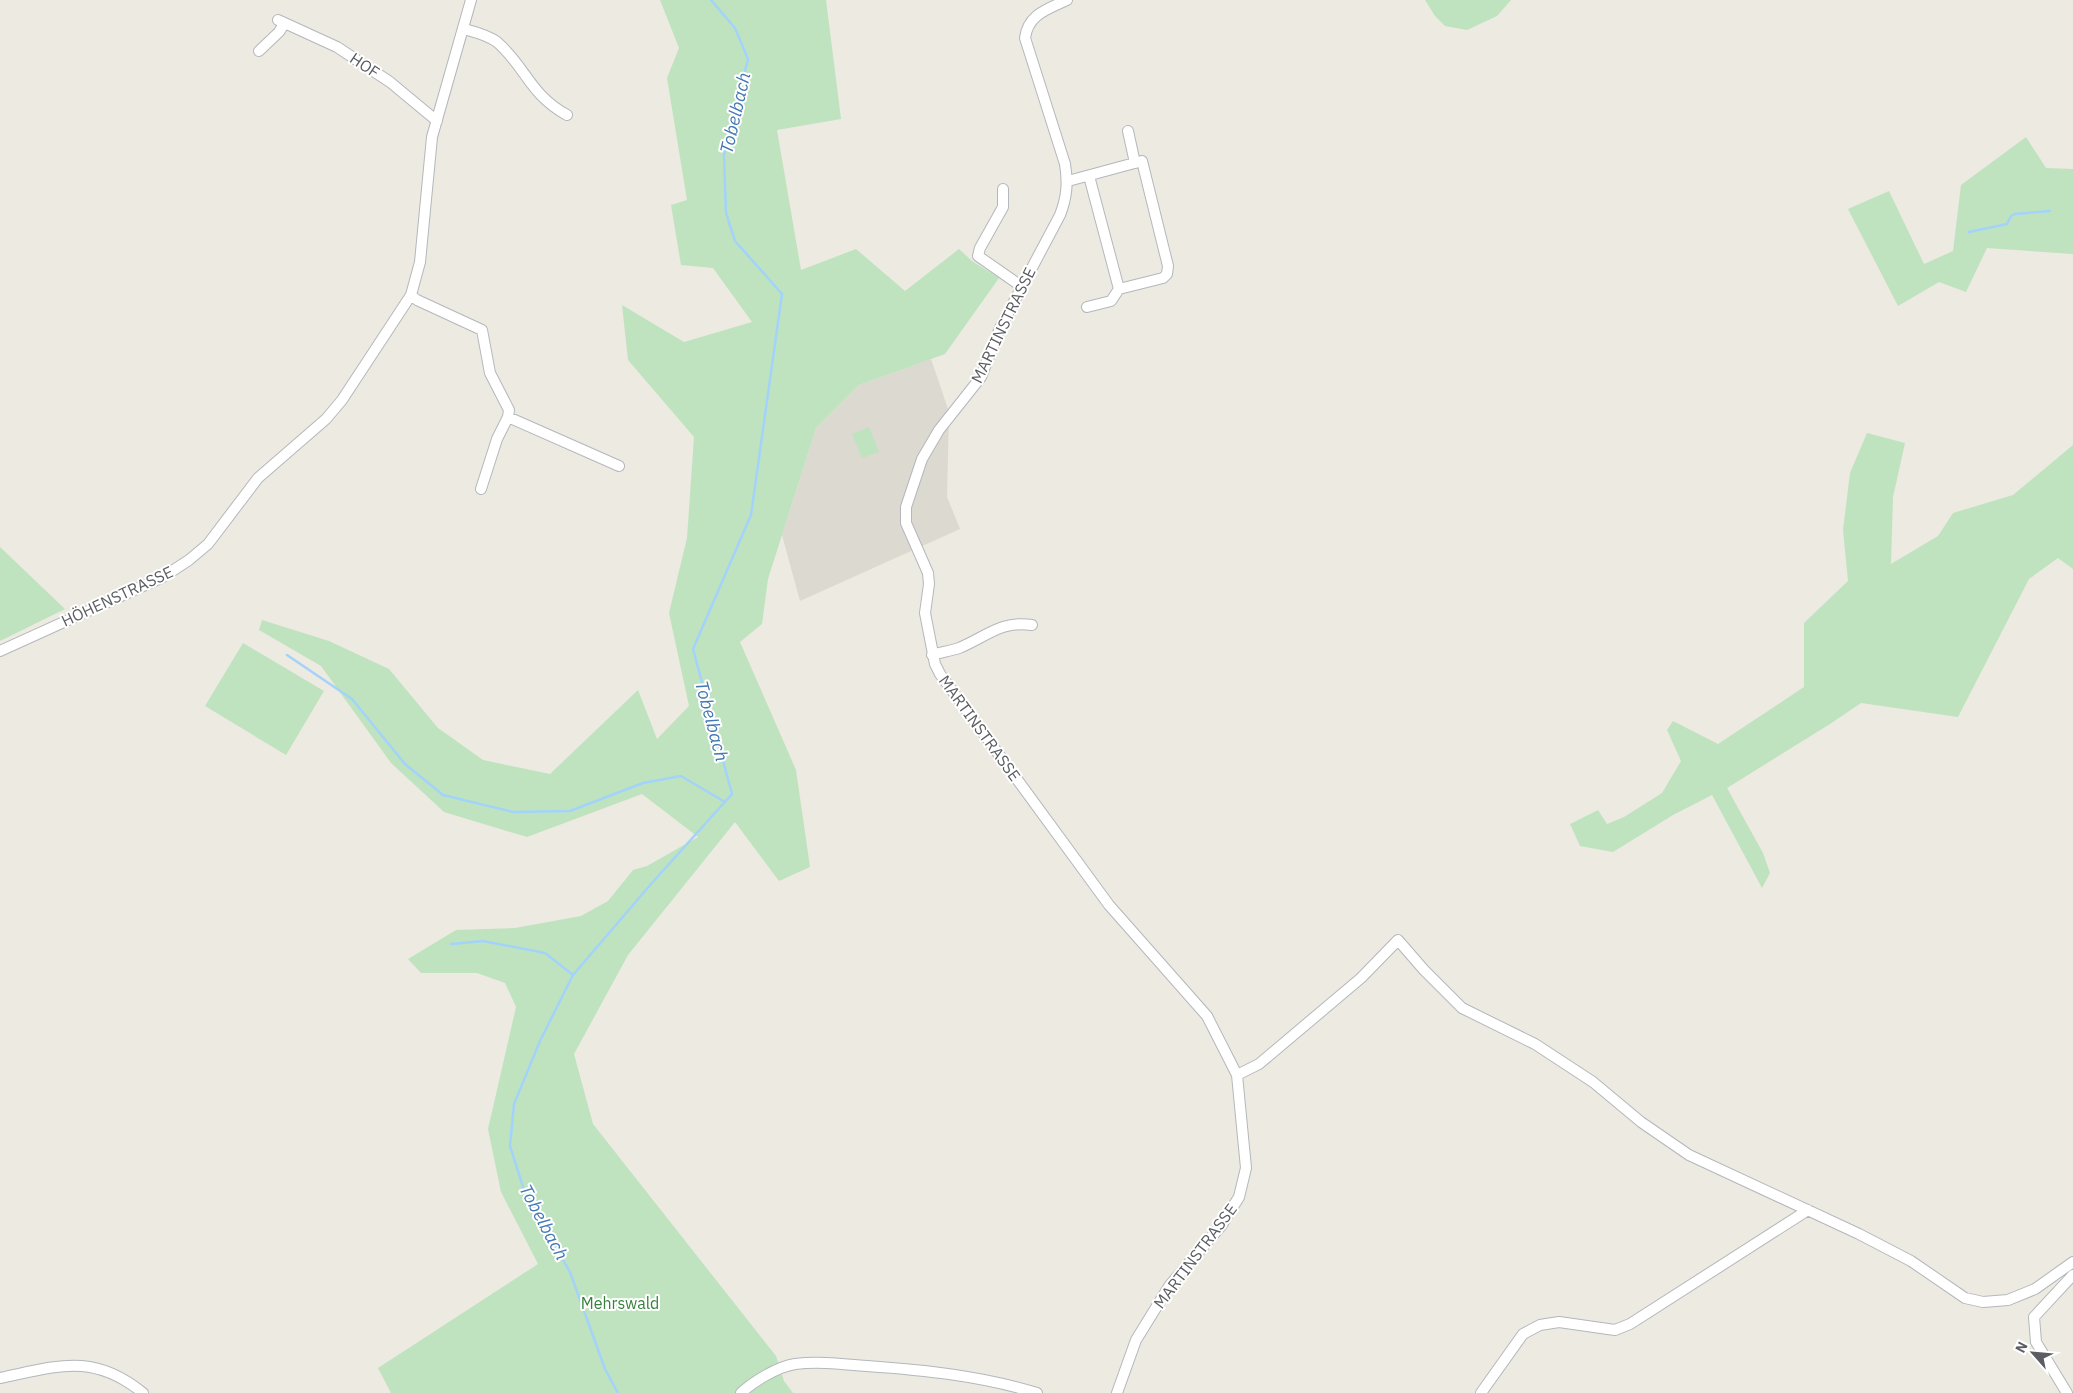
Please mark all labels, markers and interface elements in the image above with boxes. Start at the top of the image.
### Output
street label: HOF [346,48,384,82]
water label: Tobelbach [714,70,756,156]
street label: MARTINSTRASSE [966,264,1040,386]
street label: HÖHENSTRASSE [58,561,176,631]
street label: MARTINSTRASSE [935,671,1025,785]
water label: Tobelbach [690,678,734,764]
water label: Tobelbach [514,1180,574,1264]
street label: MARTINSTRASSE [1149,1200,1241,1312]
park label: Mehrswald [581,1293,659,1313]
north arrow [2008,1328,2058,1378]
text: N [2011,1338,2032,1356]

